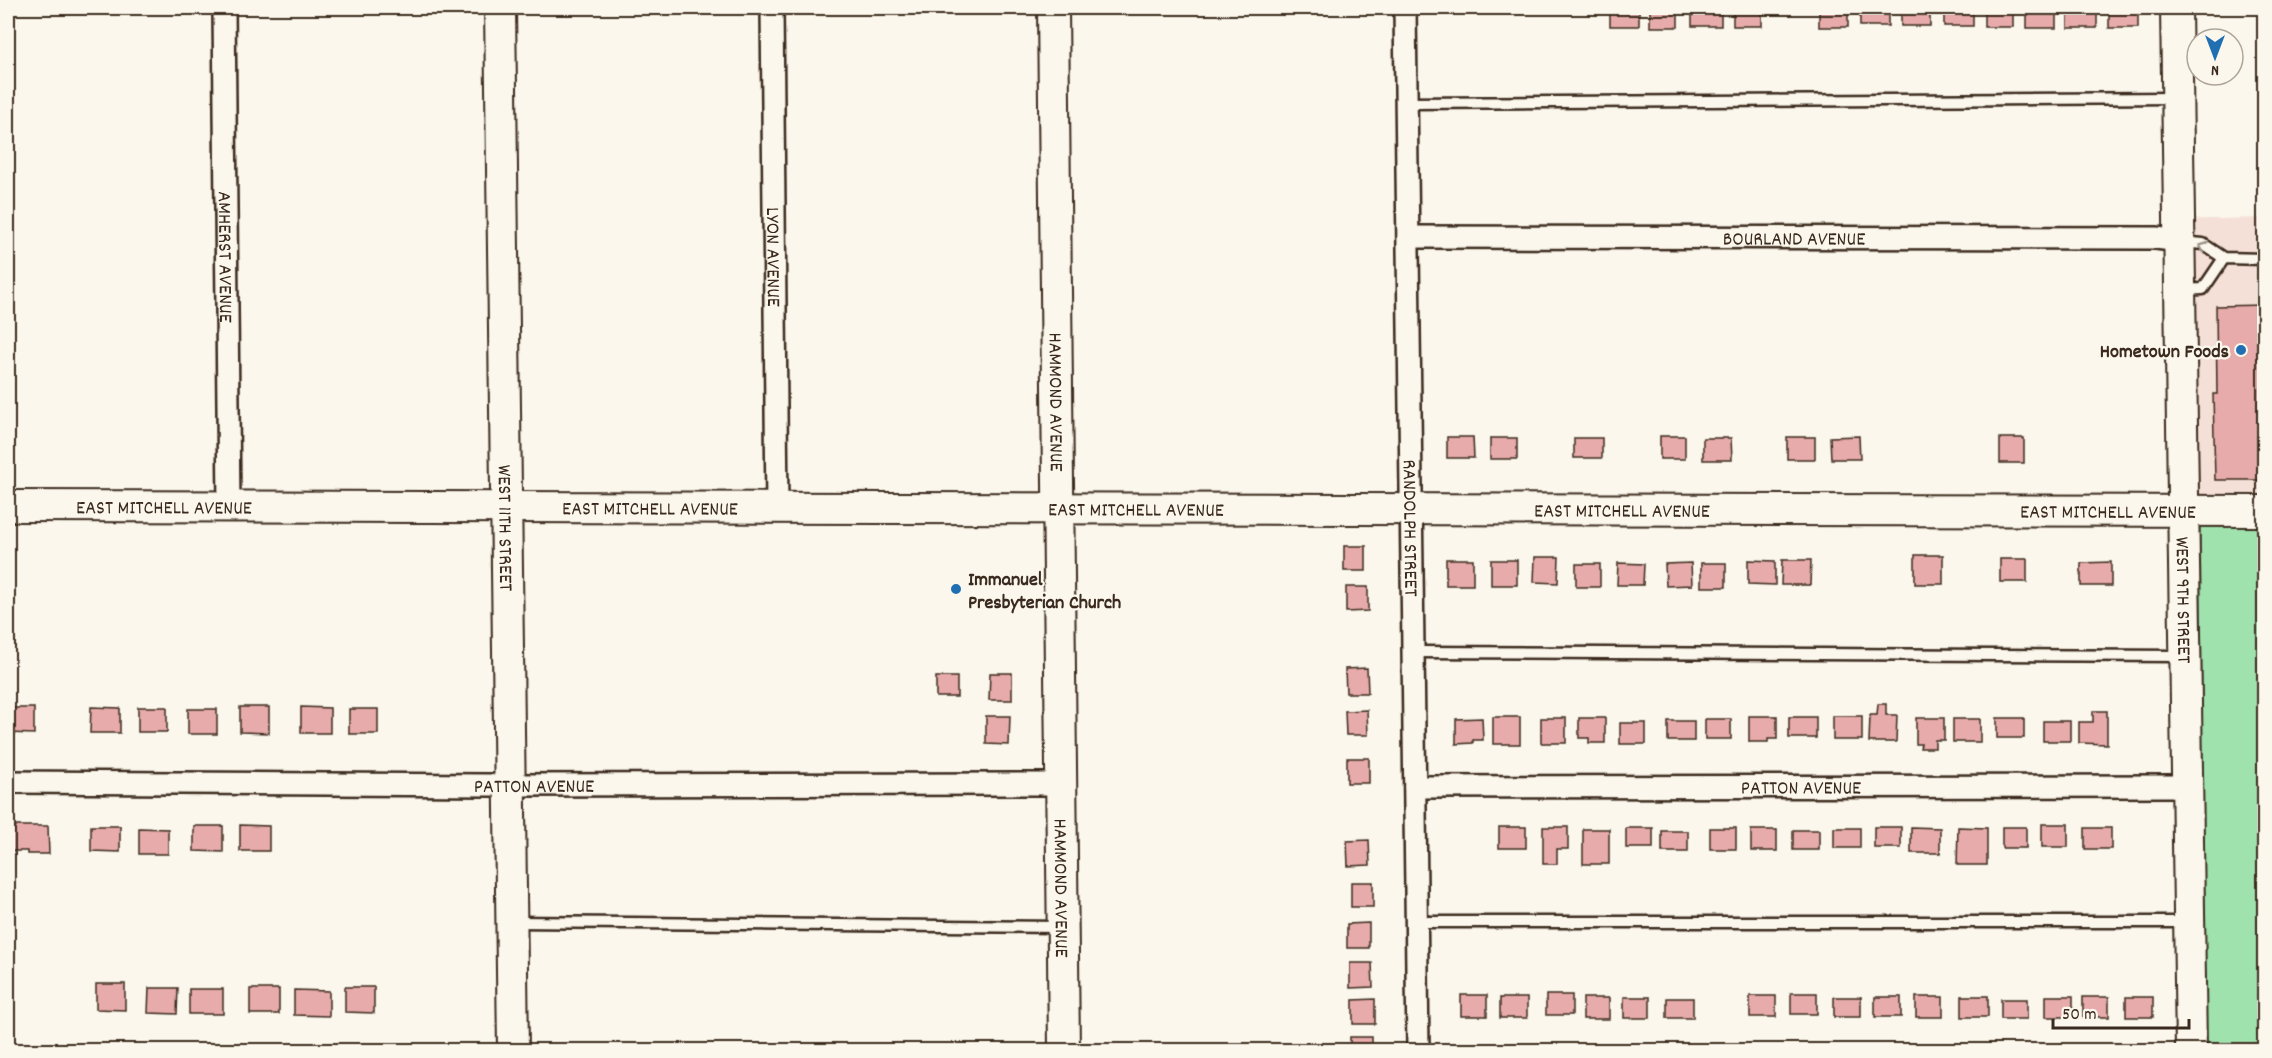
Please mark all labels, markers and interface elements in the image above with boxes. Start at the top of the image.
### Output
north arrow [2185,27,2245,87]
text: N [2211,58,2219,81]
street label: AMHERST AVENUE [209,191,238,323]
street label: LYON AVENUE [757,207,786,307]
street label: BOURLAND AVENUE [1723,226,1865,255]
one-way arrow [2198,241,2208,254]
street label: HAMMOND AVENUE [1039,332,1069,472]
place label: Hometown Foods [2100,339,2229,367]
marker: Hometown Foods [2234,343,2248,357]
street label: RANDOLPH STREET [1394,459,1423,597]
street label: WEST 11TH STREET [489,465,518,591]
street label: EAST MITCHELL AVENUE [76,495,252,524]
street label: EAST MITCHELL AVENUE [562,496,738,525]
street label: EAST MITCHELL AVENUE [1048,497,1224,526]
street label: EAST MITCHELL AVENUE [1534,498,1710,527]
street label: EAST MITCHELL AVENUE [2020,499,2196,528]
street label: WEST 9TH STREET [2167,536,2196,664]
place label: Immanuel Presbyterian Church [968,567,1121,618]
marker: Immanuel Presbyterian Church [949,582,963,596]
street label: PATTON AVENUE [474,774,594,802]
street label: PATTON AVENUE [1741,775,1861,804]
street label: HAMMOND AVENUE [1045,818,1074,958]
scale bar [2053,992,2190,1030]
text: 50 m [2062,1003,2097,1028]

